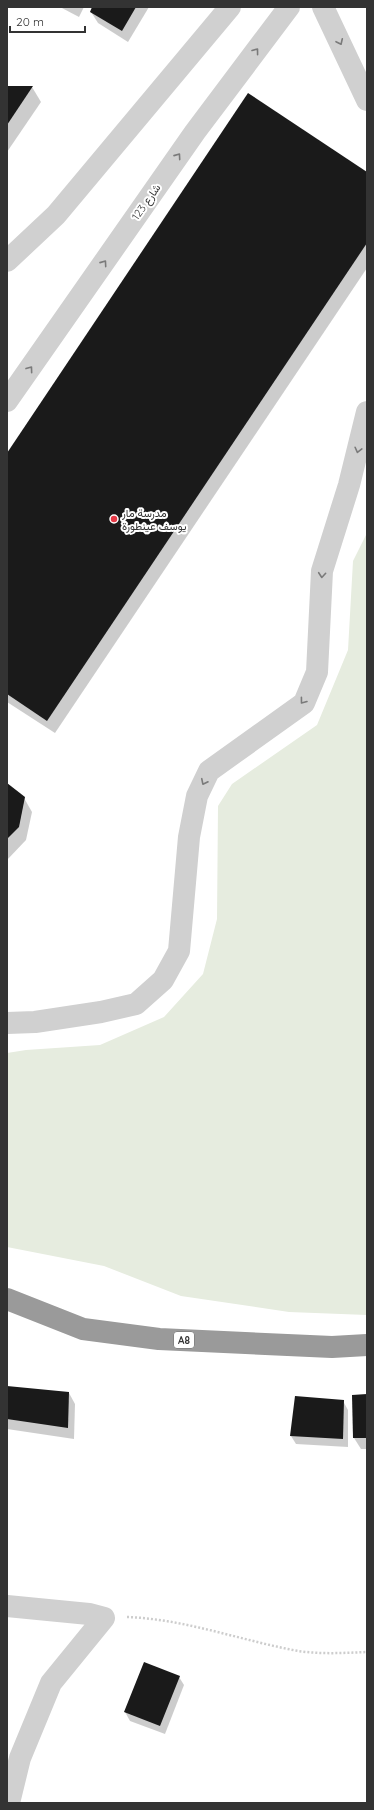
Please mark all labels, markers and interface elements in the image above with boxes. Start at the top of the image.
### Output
scale bar [10,8,85,34]
text: 20 m [16,14,44,29]
one-way arrow [335,38,343,46]
one-way arrow [251,49,258,56]
one-way arrow [173,153,180,160]
street label: شارع 123 [128,181,165,223]
one-way arrow [99,260,106,267]
one-way arrow [25,366,33,373]
one-way arrow [354,447,362,453]
place label: مدرسة مار يوسف عينطورة [121,506,187,533]
marker: مدرسة مار يوسف عينطورة [109,514,119,524]
one-way arrow [317,572,326,578]
one-way arrow [301,696,308,704]
one-way arrow [201,778,209,785]
road number: A8 [174,1332,194,1348]

